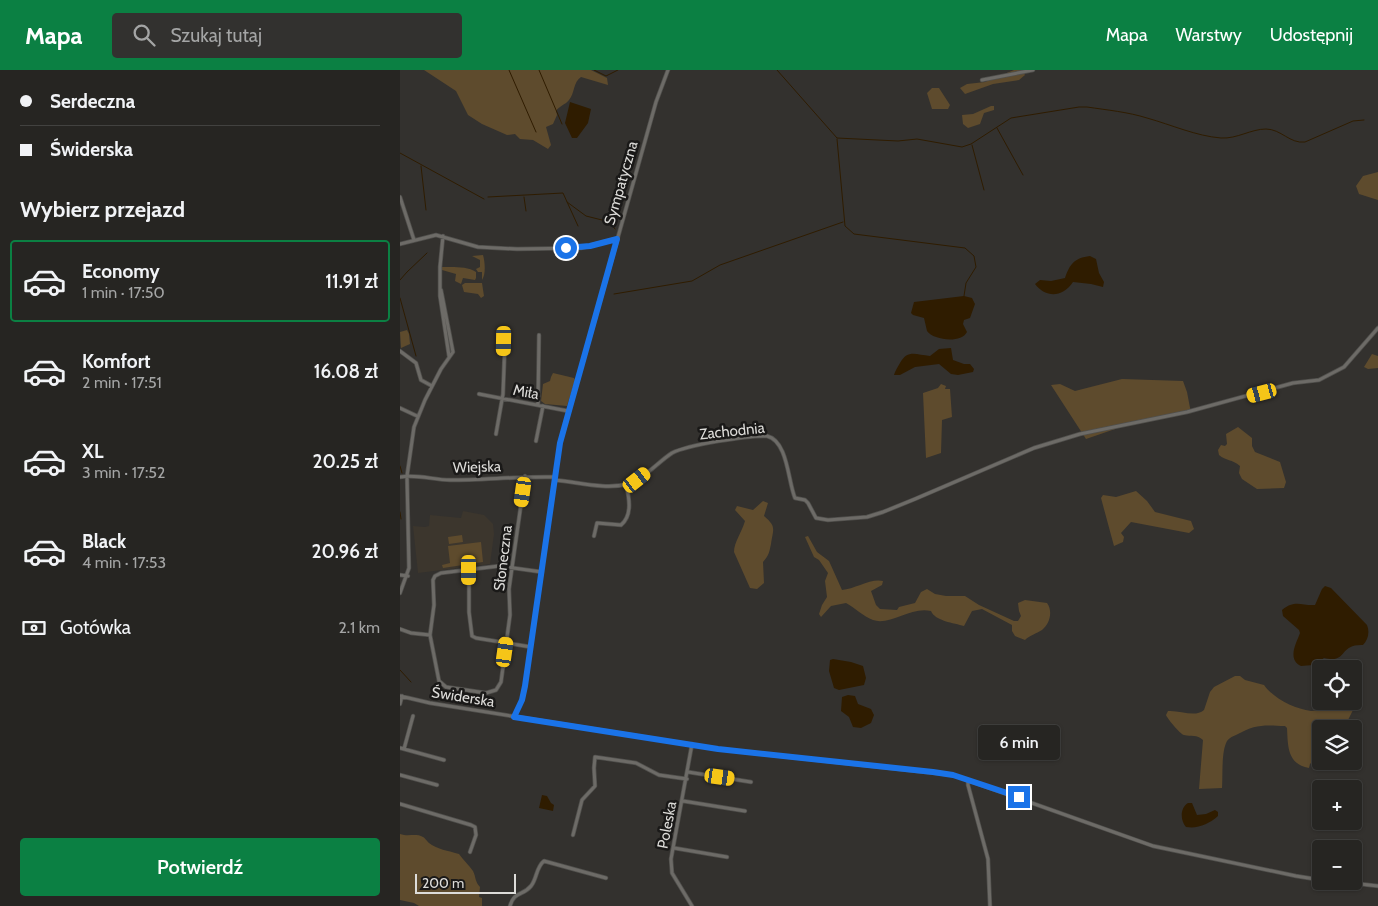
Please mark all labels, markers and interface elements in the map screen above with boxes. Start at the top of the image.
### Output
search box [112,13,462,58]
text: Mapa [25,21,82,50]
icon: search [130,21,158,49]
text: Szukaj tutaj [170,24,262,47]
text: Mapa [1106,24,1148,46]
text: Warstwy [1176,24,1242,46]
text: Udostępnij [1270,24,1353,46]
text: Serdeczna [50,90,135,113]
text: Świderska [50,138,133,161]
street label: Sympatyczna [600,138,642,227]
text: Wybierz przejazd [20,196,185,223]
route start [555,237,577,259]
icon: car [22,259,67,304]
text: Economy [82,260,160,283]
text: 11.91 zł [325,270,378,293]
text: 1 min · 17:50 [82,283,165,302]
car [496,326,511,356]
icon: car [22,349,67,394]
text: Komfort [82,350,151,373]
text: 16.08 zł [314,360,378,383]
text: 2 min · 17:51 [82,373,162,392]
street label: Miła [512,381,541,403]
car [1245,382,1278,404]
street label: Zachodnia [698,419,766,443]
icon: car [22,439,67,484]
text: XL [82,440,103,463]
text: 20.25 zł [313,450,378,473]
street label: Wiejska [453,457,502,477]
text: 3 min · 17:52 [82,463,165,482]
car [620,465,653,495]
car [513,476,532,508]
street label: Słoneczna [490,523,516,592]
icon: car [22,529,67,574]
text: Black [82,530,126,553]
text: 20.96 zł [312,540,378,563]
text: 4 min · 17:53 [82,553,166,572]
car [461,555,476,585]
icon: cash [20,614,48,642]
text: Gotówka [60,616,131,639]
text: 2.1 km [338,618,380,637]
car [495,636,514,668]
map controls [1312,660,1362,890]
button: locate [1312,660,1362,710]
street label: Świderska [430,682,497,711]
button: layers [1312,720,1362,770]
callout: 6 min [978,724,1060,760]
text: 6 min [999,733,1039,752]
car [704,767,735,787]
button: + [1312,780,1362,830]
route end [1008,786,1030,808]
street label: Poleska [654,799,681,850]
button: Potwierdź [20,838,380,896]
button: − [1312,840,1362,890]
scale bar [415,871,516,894]
text: 200 m [422,874,464,892]

